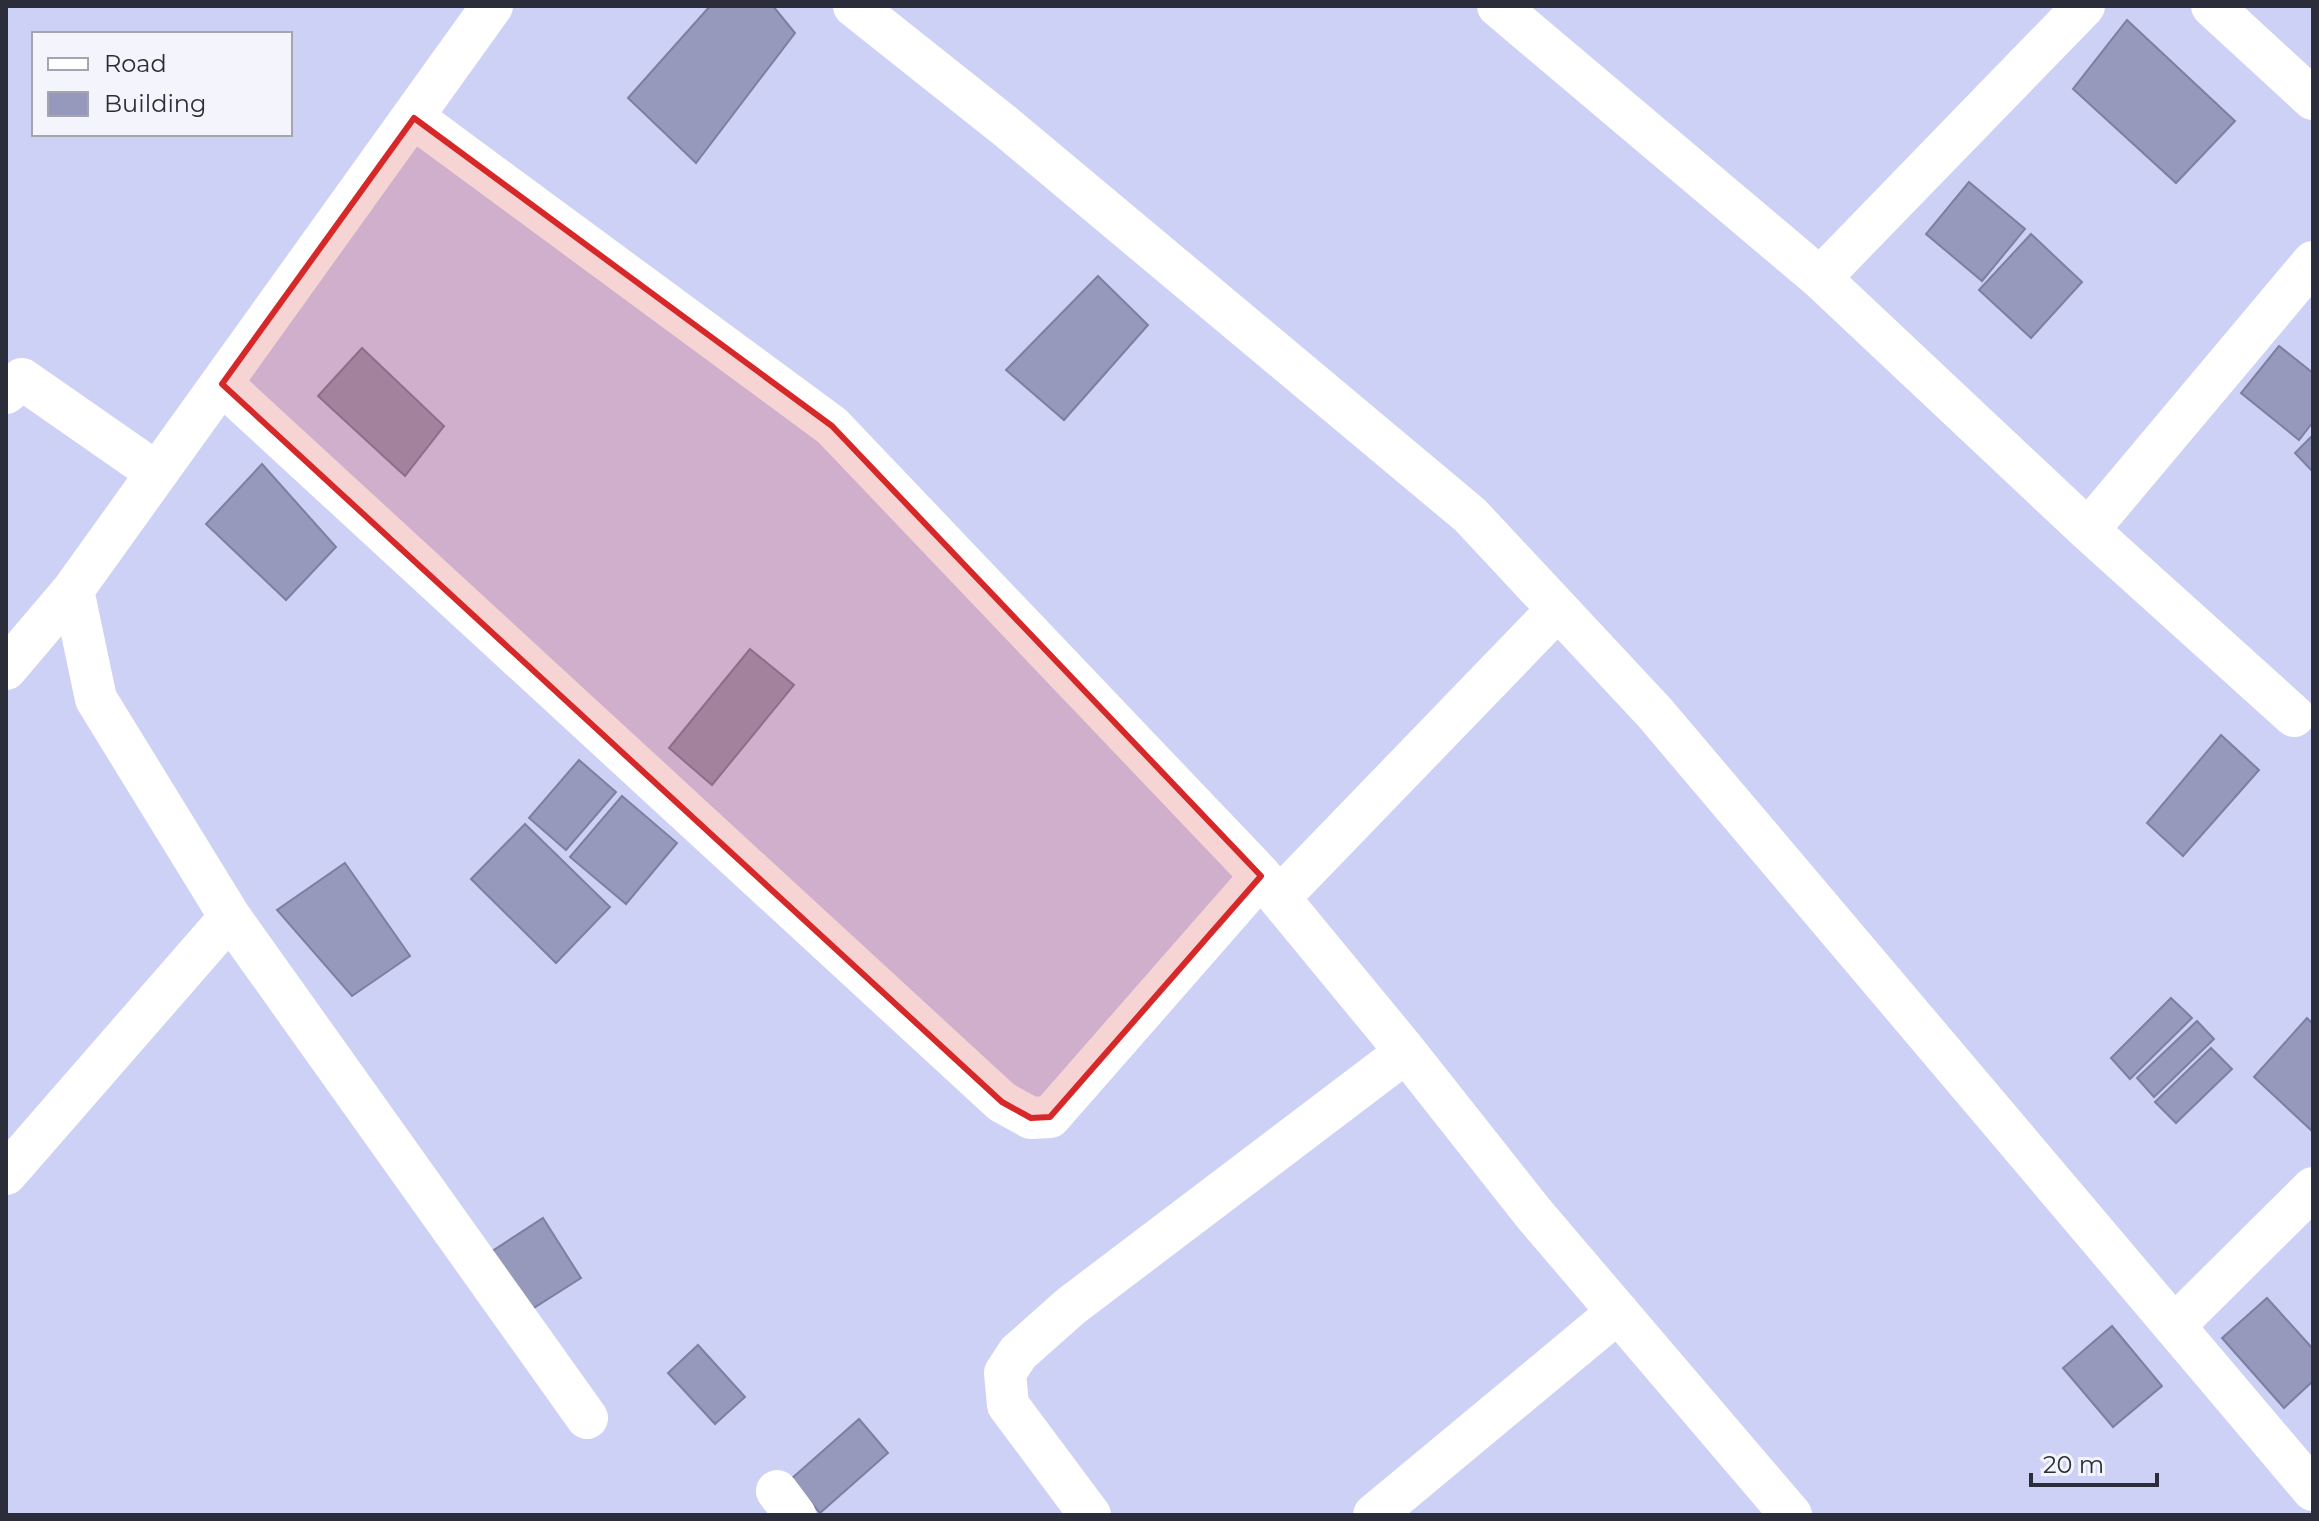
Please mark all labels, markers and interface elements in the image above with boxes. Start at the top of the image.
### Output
legend [32,32,292,136]
text: Road [104,49,167,78]
text: Building [104,89,207,118]
scale bar [2031,1437,2157,1487]
text: 20 m [2043,1450,2104,1479]

